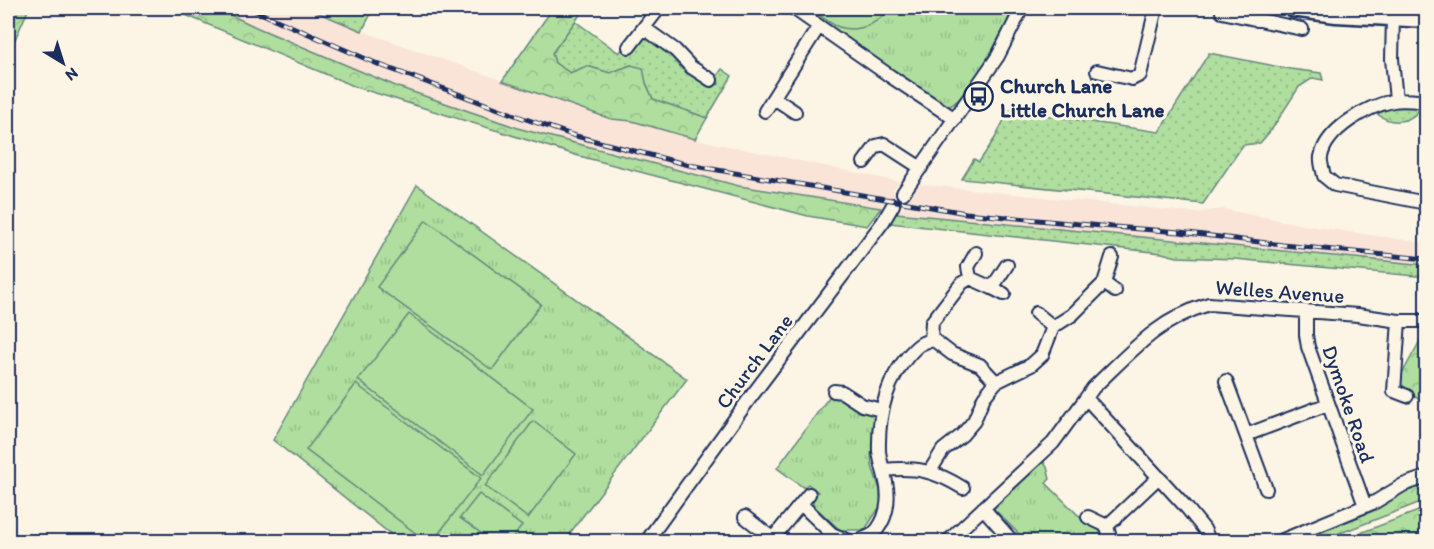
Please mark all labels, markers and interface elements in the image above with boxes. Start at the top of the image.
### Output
north arrow [33,33,93,93]
text: N [62,64,82,85]
place label: Church Lane Little Church Lane [1000,73,1165,122]
bus stop icon: Church Lane Little Church Lane [963,81,995,113]
street label: Welles Avenue [1215,274,1345,308]
street label: Church Lane [710,309,798,413]
street label: Dymoke Road [1317,342,1381,466]

